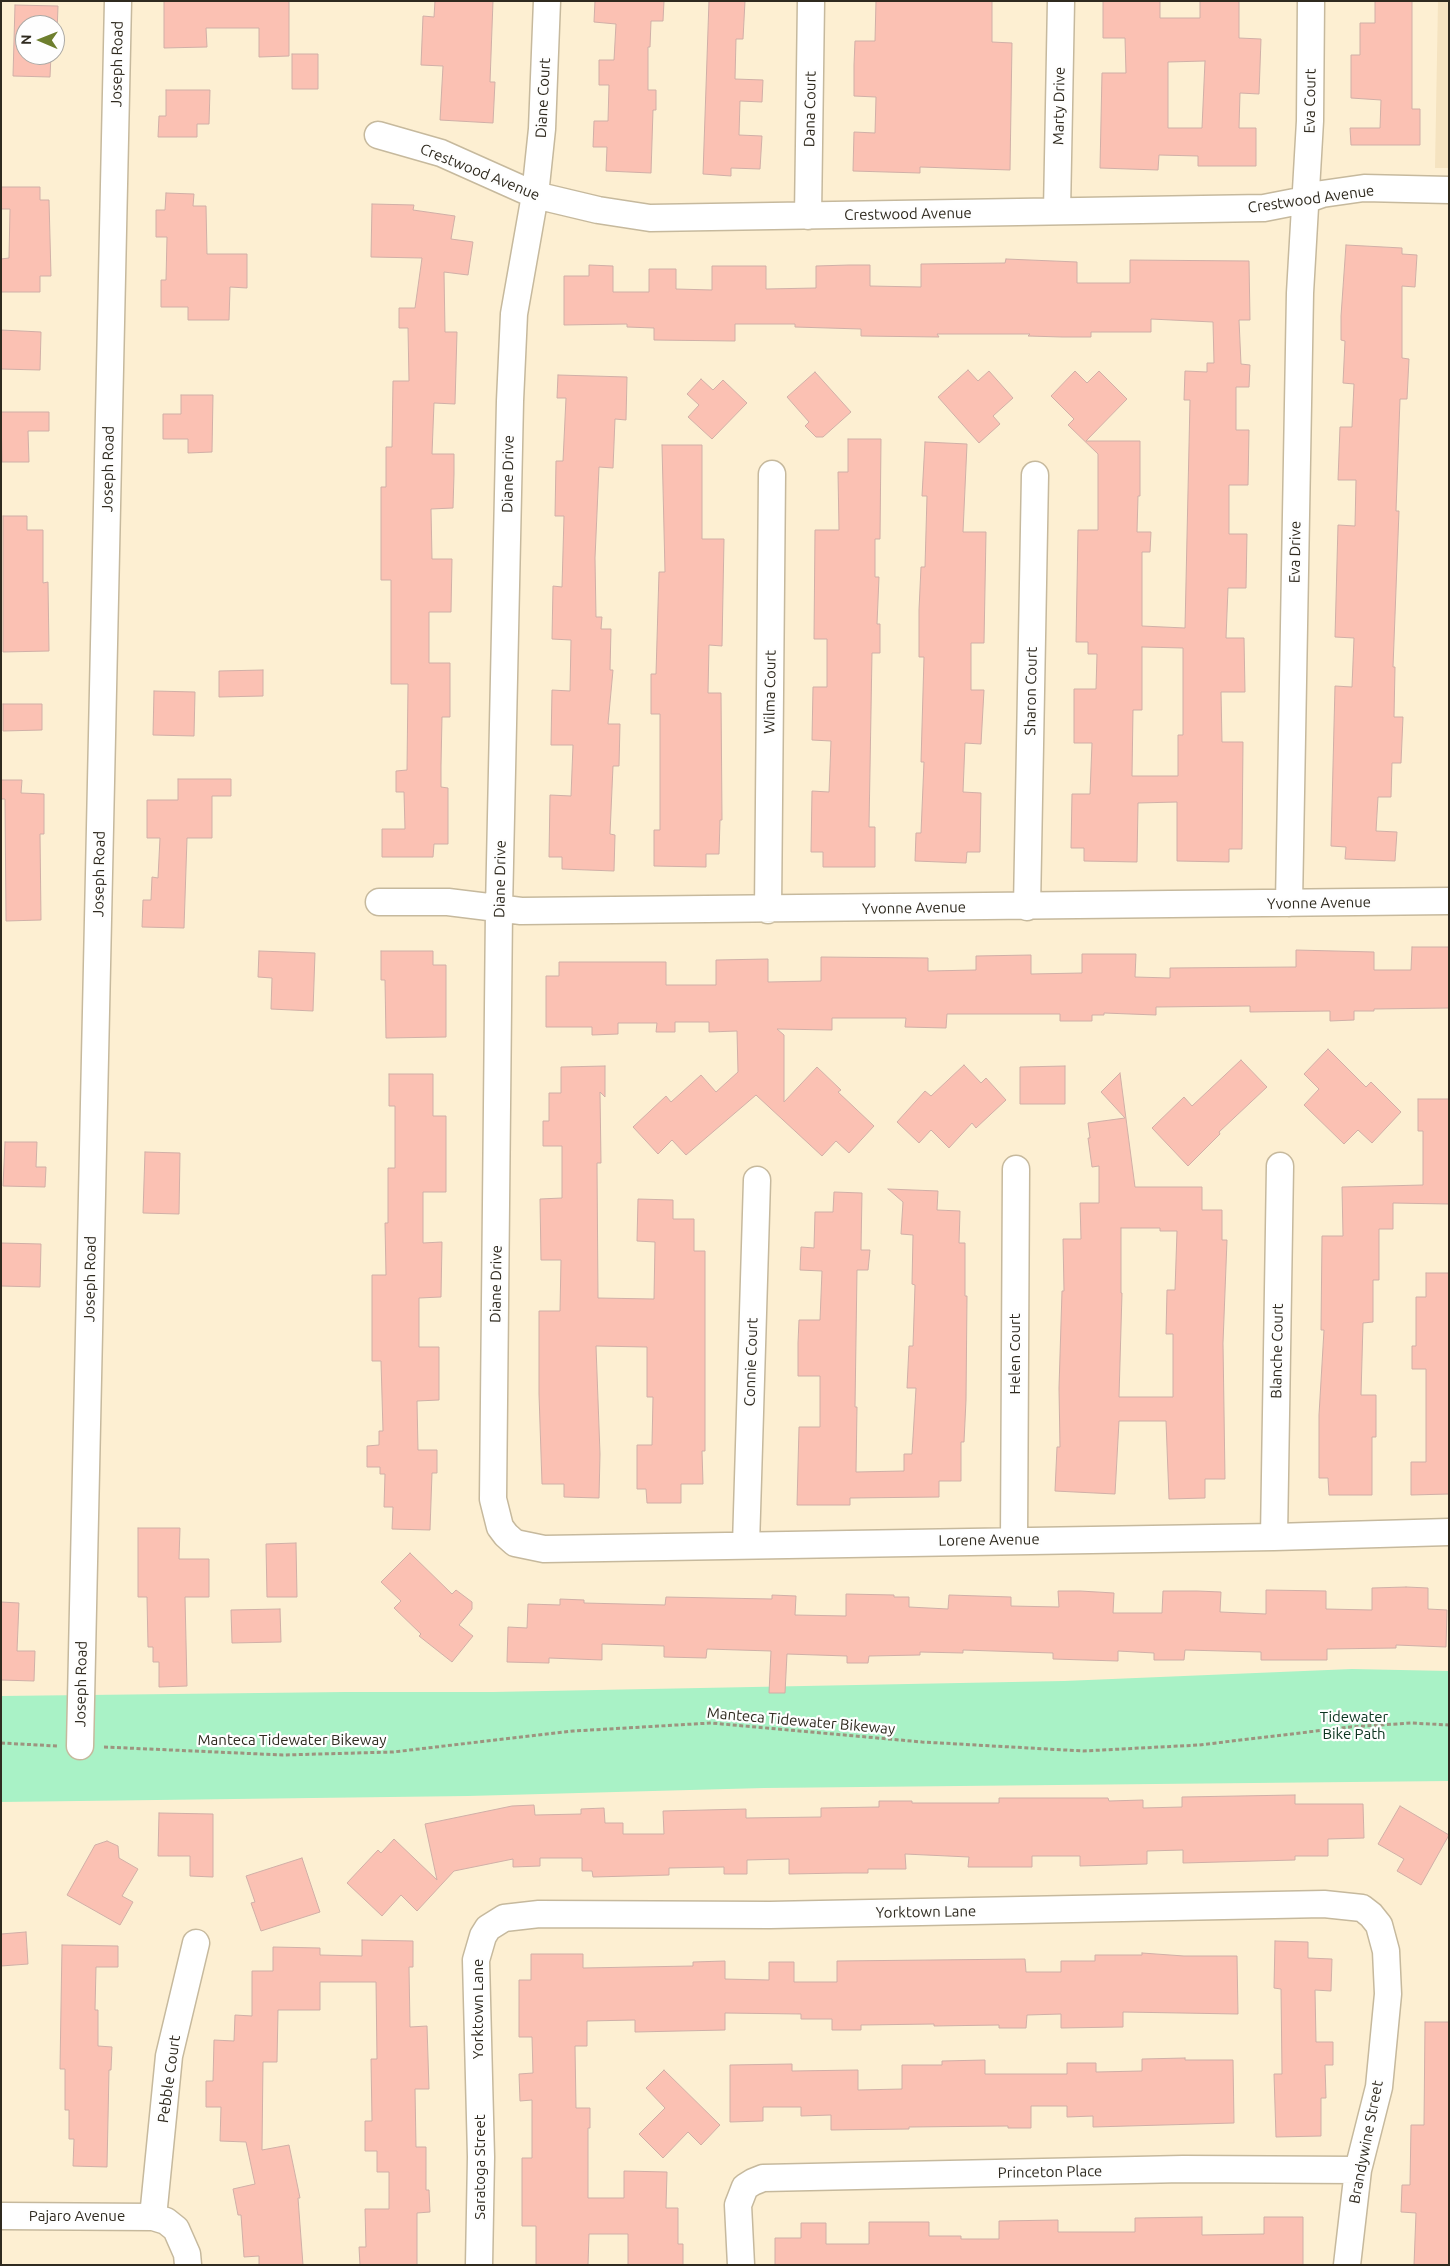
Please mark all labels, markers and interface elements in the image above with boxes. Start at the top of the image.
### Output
north arrow [15,15,65,65]
street label: Joseph Road [107,21,127,107]
text: N [18,34,34,45]
street label: Diane Court [532,57,554,139]
street label: Marty Drive [1049,67,1069,145]
street label: Eva Court [1300,68,1320,134]
street label: Dana Court [800,71,820,147]
street label: Crestwood Avenue [418,140,542,204]
street label: Crestwood Avenue [1247,181,1375,217]
street label: Crestwood Avenue [844,204,972,224]
street label: Joseph Road [98,426,118,512]
street label: Diane Drive [498,435,518,513]
street label: Eva Drive [1285,521,1305,583]
street label: Sharon Court [1021,647,1041,735]
street label: Wilma Court [760,650,780,734]
street label: Joseph Road [89,831,109,917]
street label: Diane Drive [490,840,510,918]
street label: Yvonne Avenue [1267,893,1371,913]
street label: Yvonne Avenue [862,898,966,918]
street label: Joseph Road [80,1236,100,1322]
street label: Diane Drive [486,1245,506,1323]
street label: Blanche Court [1267,1303,1287,1399]
street label: Helen Court [1006,1313,1024,1395]
street label: Connie Court [740,1317,762,1407]
street label: Lorene Avenue [938,1530,1040,1550]
street label: Joseph Road [71,1641,91,1727]
street label: Manteca Tidewater Bikeway [706,1704,896,1738]
park label: Tidewater Bike Path [1320,1708,1388,1743]
street label: Manteca Tidewater Bikeway [198,1731,386,1749]
street label: Yorktown Lane [876,1902,976,1922]
street label: Yorktown Lane [469,1959,487,2059]
street label: Pebble Court [154,2034,184,2124]
street label: Brandywine Street [1345,2079,1387,2205]
street label: Saratoga Street [471,2114,489,2220]
street label: Princeton Place [998,2162,1102,2182]
street label: Pajaro Avenue [29,2207,125,2225]

